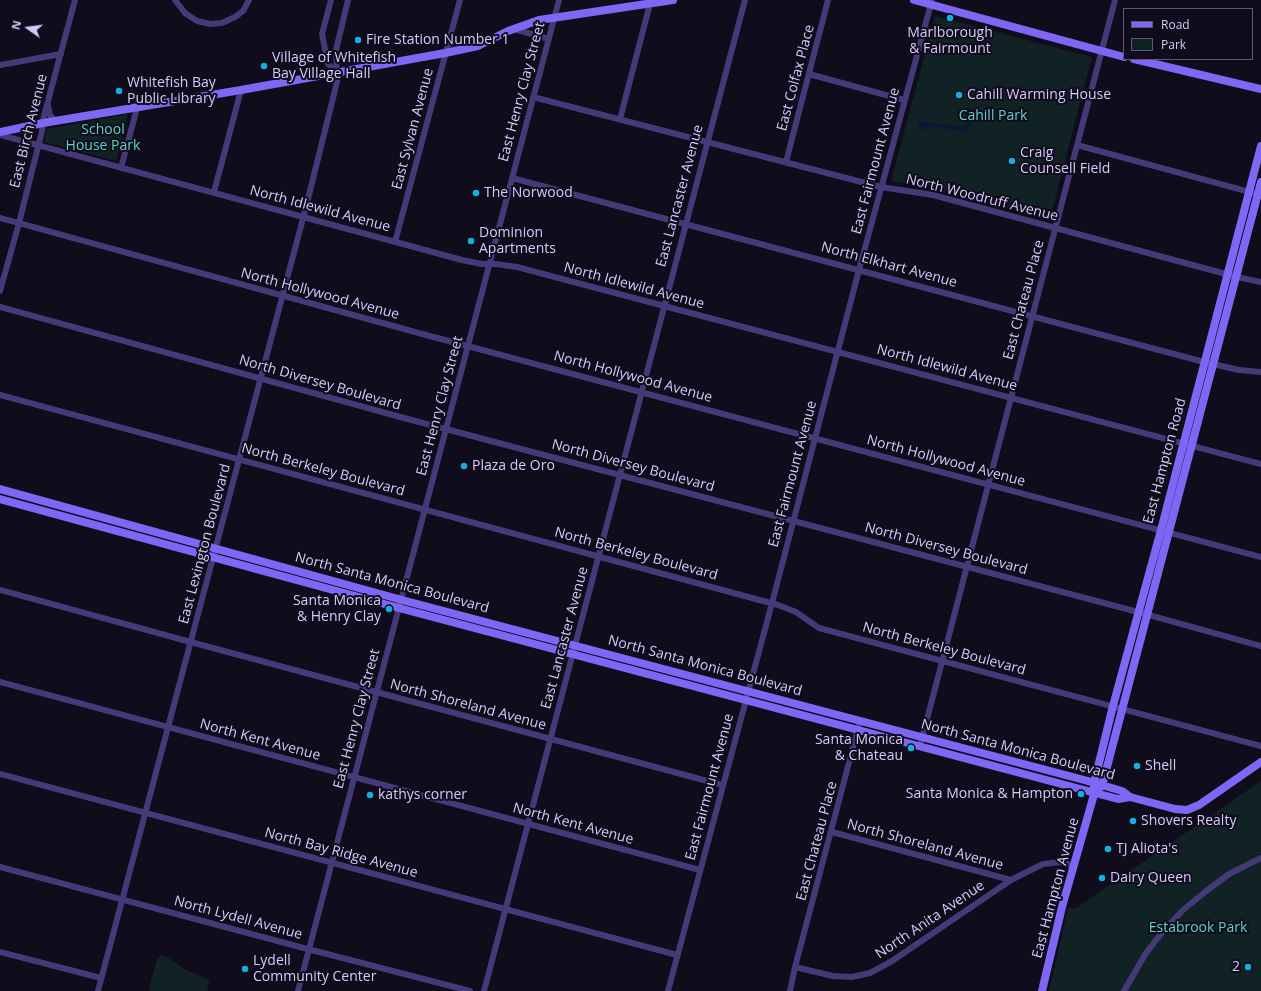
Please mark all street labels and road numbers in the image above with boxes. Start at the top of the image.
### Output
street label: East Henry Clay Street [495,20,549,164]
street label: East Colfax Place [774,23,818,133]
street label: East Sylvan Avenue [389,67,437,191]
street label: East Birch Avenue [7,72,51,190]
street label: East Fairmount Avenue [848,86,904,236]
street label: East Lancaster Avenue [653,123,707,269]
street label: North Woodruff Avenue [904,171,1060,225]
street label: North Idlewild Avenue [248,182,392,236]
street label: East Chateau Place [1000,238,1048,362]
street label: North Elkhart Avenue [819,239,959,291]
street label: North Idlewild Avenue [562,259,706,313]
street label: North Hollywood Avenue [239,265,401,323]
street label: East Henry Clay Street [413,334,467,478]
street label: North Idlewild Avenue [875,341,1019,395]
street label: North Hollywood Avenue [552,348,714,406]
street label: North Diversey Boulevard [237,352,403,414]
street label: East Hampton Road [1140,396,1190,526]
street label: East Fairmount Avenue [765,399,821,549]
street label: North Hollywood Avenue [865,432,1027,490]
street label: North Diversey Boulevard [550,436,716,496]
street label: North Berkeley Boulevard [240,440,406,500]
street label: East Lexington Boulevard [176,462,234,626]
street label: North Diversey Boulevard [863,519,1029,579]
street label: North Berkeley Boulevard [553,524,719,584]
street label: North Santa Monica Boulevard [293,549,491,617]
street label: East Lancaster Avenue [538,565,592,711]
street label: North Berkeley Boulevard [861,619,1027,679]
street label: North Santa Monica Boulevard [606,632,804,700]
street label: East Henry Clay Street [330,647,384,791]
street label: North Shoreland Avenue [388,676,548,734]
street label: East Fairmount Avenue [682,712,738,862]
street label: North Kent Avenue [198,716,322,764]
street label: North Santa Monica Boulevard [919,716,1117,784]
street label: East Chateau Place [793,779,841,903]
street label: North Kent Avenue [511,800,635,848]
street label: North Shoreland Avenue [845,816,1005,874]
street label: East Hampton Avenue [1029,816,1083,960]
street label: North Bay Ridge Avenue [263,824,419,882]
street label: North Anita Avenue [872,877,988,963]
street label: North Lydell Avenue [172,893,304,943]

